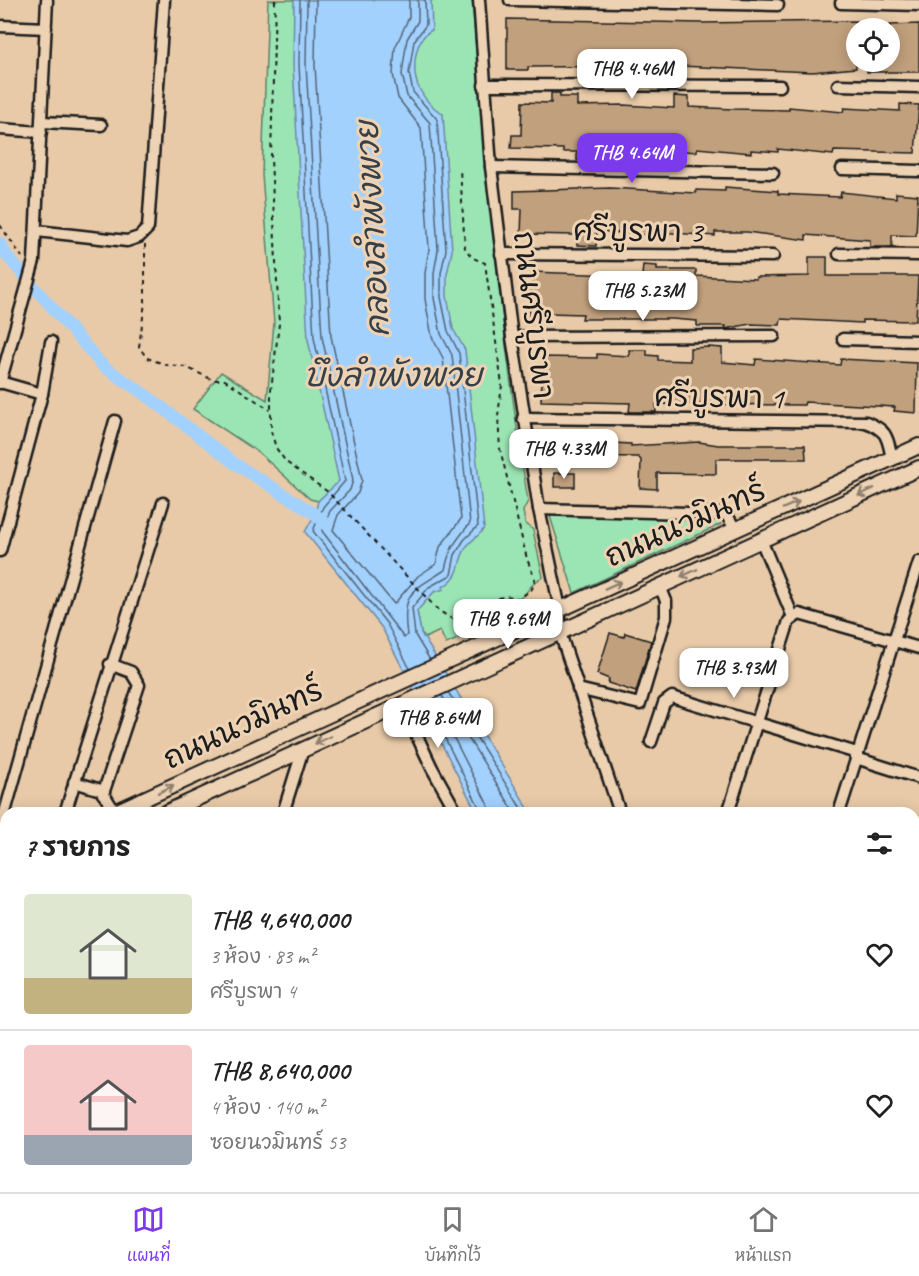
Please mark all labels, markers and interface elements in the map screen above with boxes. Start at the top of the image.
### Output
map controls [846,18,900,72]
button: locate [846,18,900,72]
pin: THB 4.46M [563,49,701,100]
text: THB 4.46M [591,56,673,81]
water label: คลองลำพังพวย [346,118,399,338]
pin: THB 4.64M [563,133,701,184]
text: THB 4.64M [591,140,673,165]
street label: ศรีบูรพา 3 [573,211,705,254]
street label: ถนนศรีบูรพา [502,229,563,401]
pin: THB 5.23M [574,271,712,322]
text: THB 5.23M [602,278,684,303]
water label: บึงลำพังพวย [304,355,484,396]
street label: ศรีบูรพา 1 [654,377,785,420]
pin: THB 4.33M [495,429,633,480]
text: THB 4.33M [523,436,605,461]
street label: ถนนนวมินทร์ [598,470,772,575]
one-way arrow [857,487,875,498]
one-way arrow [781,498,799,510]
one-way arrow [680,568,698,580]
one-way arrow [604,579,622,591]
pin: THB 9.69M [439,599,577,650]
text: THB 9.69M [467,606,549,631]
pin: THB 3.93M [665,648,803,699]
text: THB 3.93M [693,655,775,680]
street label: ถนนนวมินทร์ [157,669,329,778]
pin: THB 8.64M [369,698,507,749]
text: THB 8.64M [397,705,479,730]
one-way arrow [315,735,333,746]
one-way arrow [157,782,175,794]
icon: filters [863,827,896,860]
text: 7 รายการ [24,831,131,864]
text: THB 4,640,000 [210,903,349,936]
icon: home [72,918,144,990]
icon: heart [863,938,896,971]
text: 3 ห้อง · 83 m² [210,944,315,969]
text: ศรีบูรพา 4 [210,979,296,1004]
text: THB 8,640,000 [210,1054,349,1087]
icon: home [72,1069,144,1141]
icon: heart [863,1089,896,1122]
text: 4 ห้อง · 140 m² [210,1095,324,1120]
text: ซอยนวมินทร์ 53 [210,1130,346,1155]
tab: แผนที่ [127,1203,170,1267]
tab: บันทึกไว้ [424,1203,481,1267]
tab: หน้าแรก [735,1203,792,1267]

